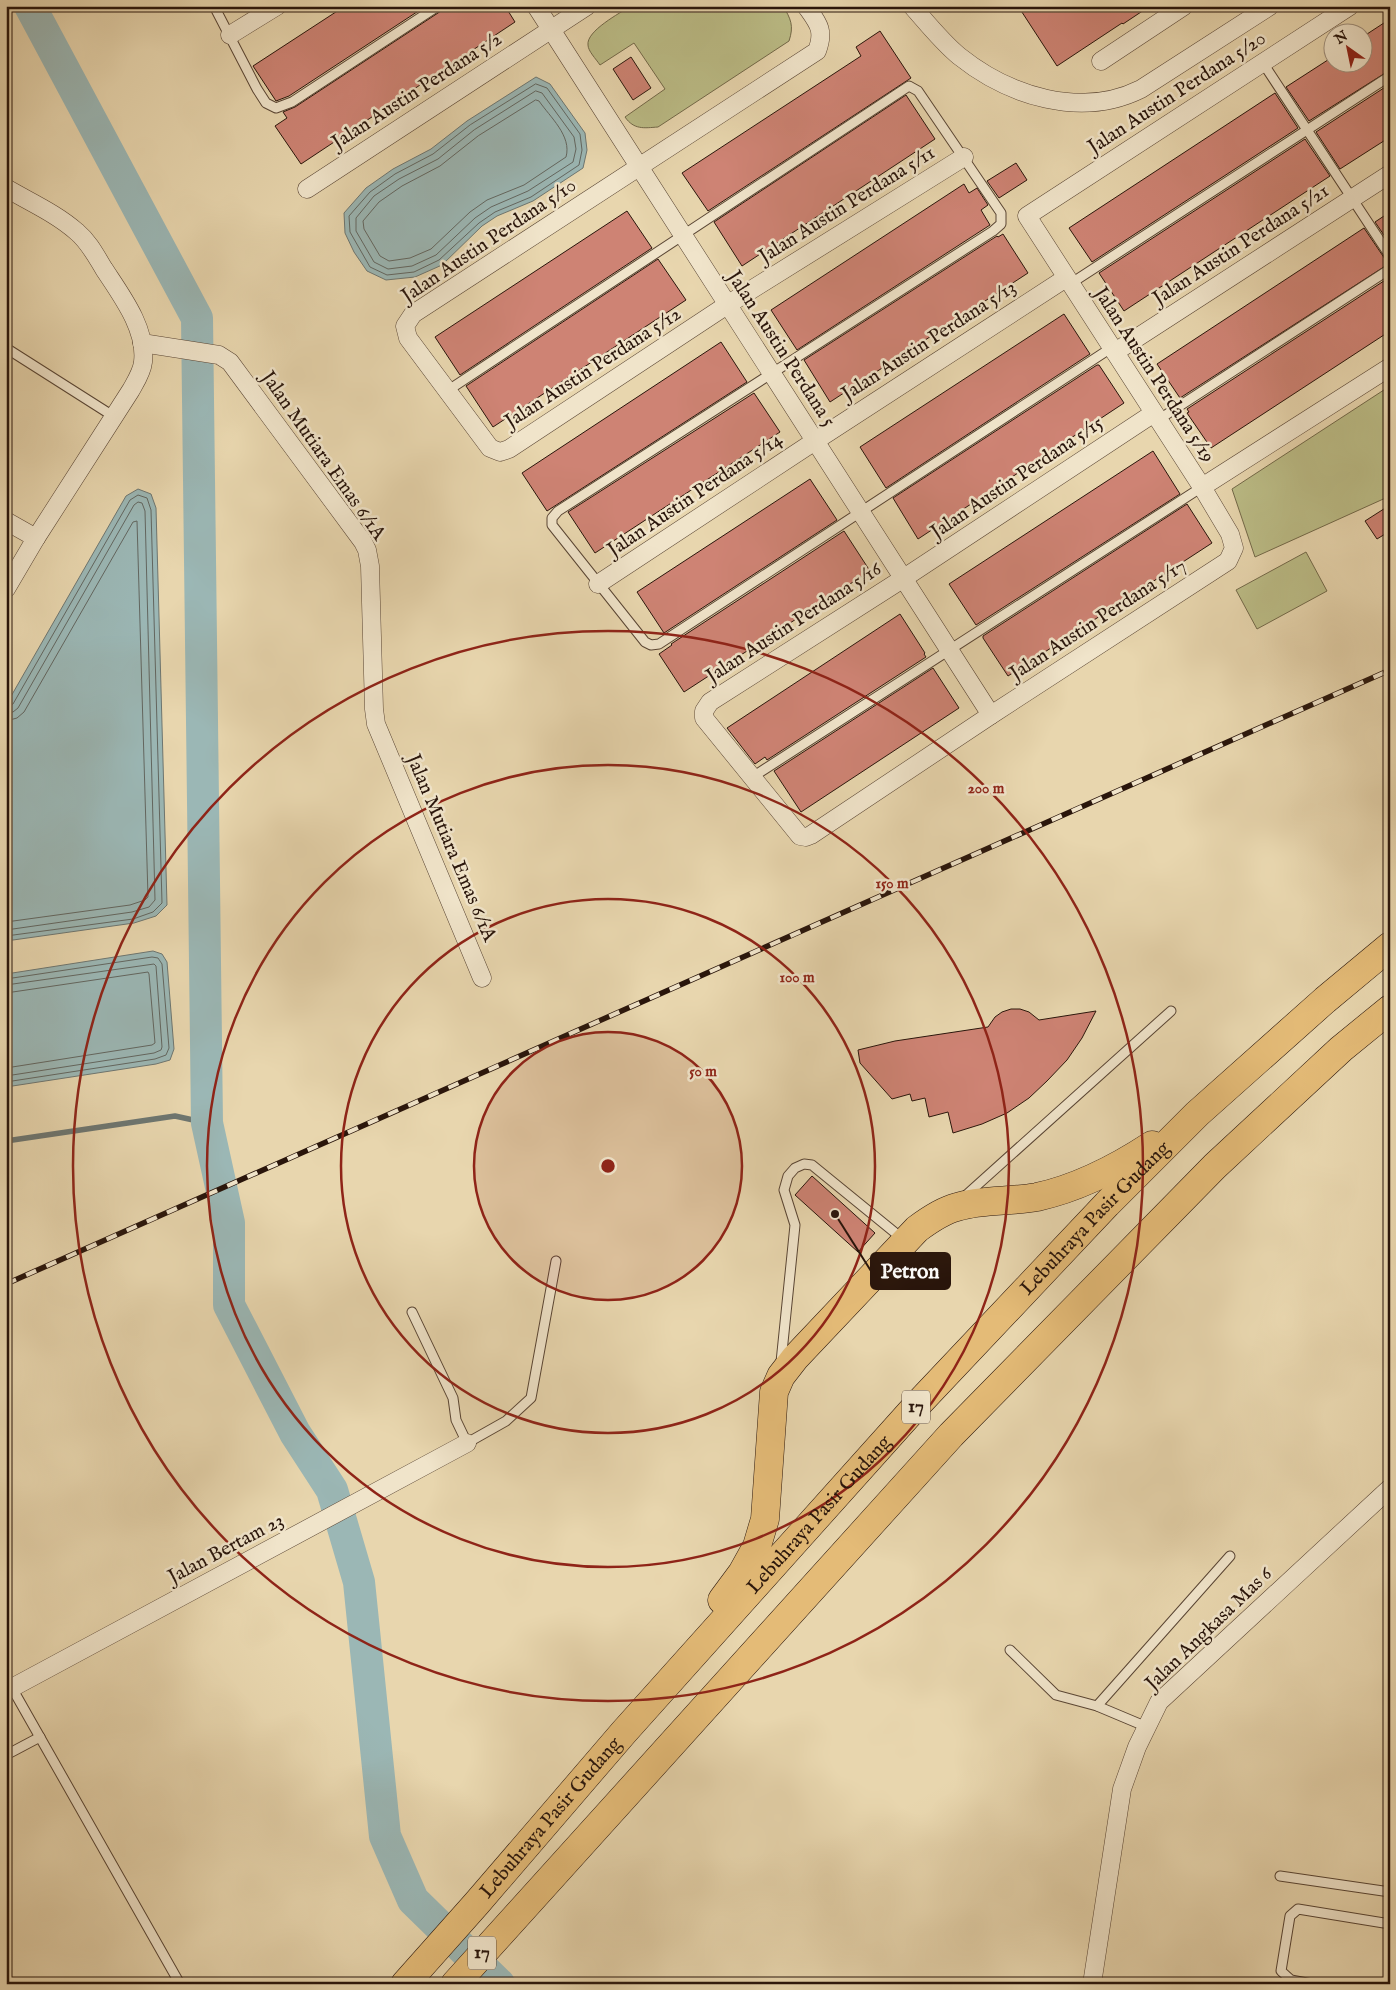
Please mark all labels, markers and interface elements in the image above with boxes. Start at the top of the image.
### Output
north arrow [1324,22,1374,72]
street label: Jalan Austin Perdana 5/20 [1082,26,1271,161]
street label: Jalan Austin Perdana 5/2 [326,27,507,156]
text: N [1331,27,1351,49]
street label: Jalan Austin Perdana 5/11 [752,141,940,271]
street label: Jalan Austin Perdana 5/10 [395,173,581,310]
street label: Jalan Austin Perdana 5/21 [1146,179,1334,312]
street label: Jalan Austin Perdana 5 [720,264,841,432]
street label: Jalan Austin Perdana 5/13 [835,275,1021,408]
street label: Jalan Austin Perdana 5/19 [1087,281,1220,468]
street label: Jalan Austin Perdana 5/12 [498,302,686,435]
street label: Jalan Mutiara Emas 6/1A [254,365,391,546]
street label: Jalan Austin Perdana 5/15 [924,411,1108,546]
street label: Jalan Austin Perdana 5/14 [601,427,787,564]
street label: Jalan Austin Perdana 5/17 [1003,554,1191,687]
street label: Jalan Austin Perdana 5/16 [700,557,887,690]
street label: Jalan Mutiara Emas 6/1A [399,749,502,946]
text: 200 m [968,779,1005,798]
text: 150 m [875,874,909,893]
text: 100 m [779,968,815,987]
text: 50 m [689,1062,717,1081]
street label: Lebuhraya Pasir Gudang [1015,1135,1176,1301]
centre of rings [599,1157,617,1175]
callout: Petron [871,1253,950,1289]
text: Petron [881,1259,939,1286]
road number: 17 [902,1390,930,1424]
street label: Lebuhraya Pasir Gudang [741,1429,897,1599]
street label: Jalan Bertam 23 [162,1508,288,1591]
street label: Jalan Angkasa Mas 6 [1139,1562,1278,1697]
street label: Lebuhraya Pasir Gudang [474,1731,627,1903]
road number: 17 [468,1936,496,1970]

